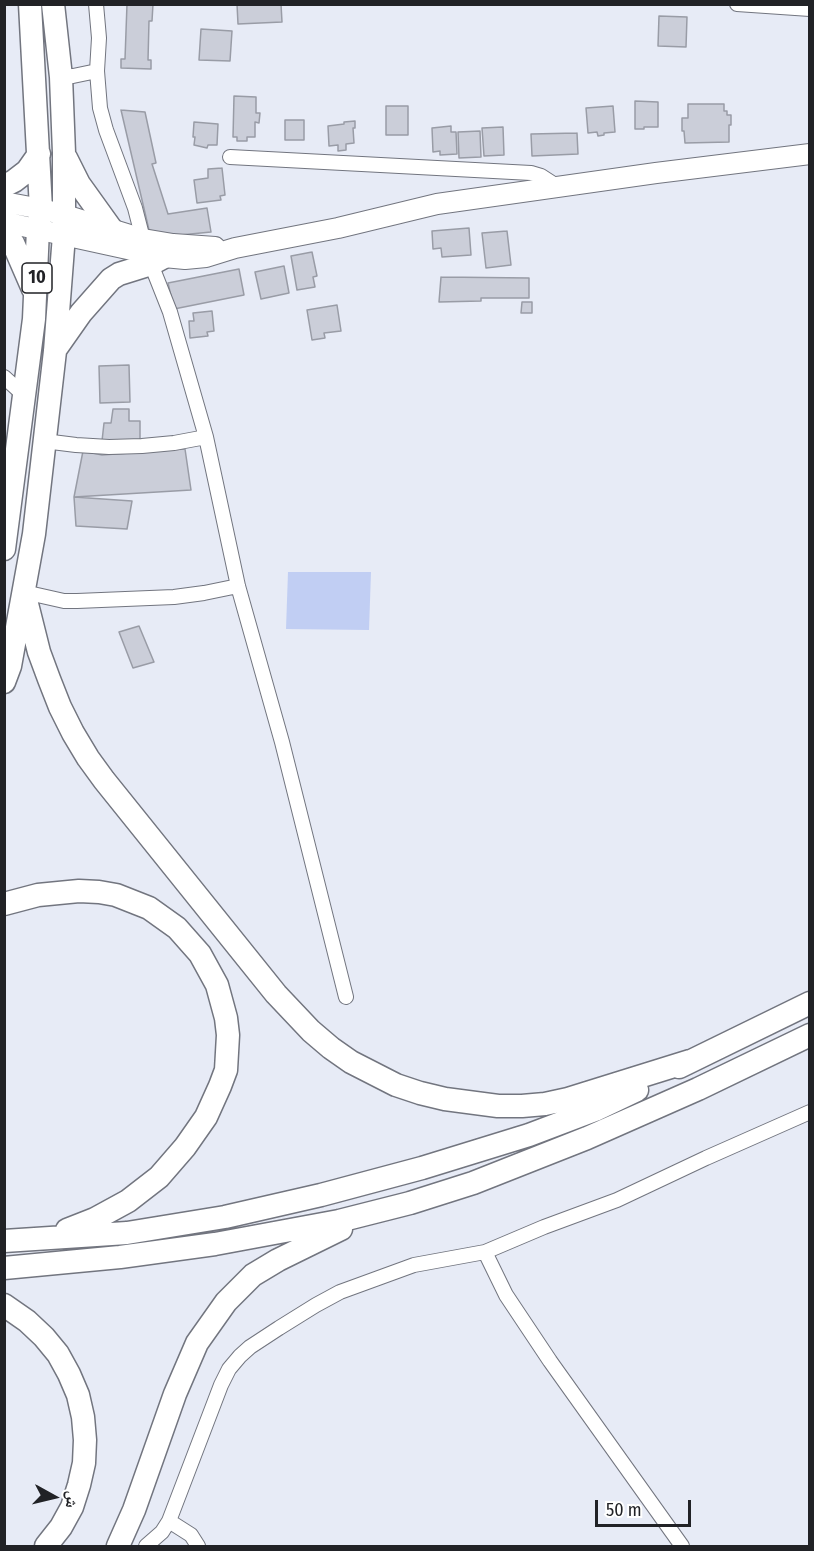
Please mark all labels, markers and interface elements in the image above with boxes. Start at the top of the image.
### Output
road number: 10 [22,263,52,293]
north arrow [24,1467,84,1527]
scale bar [598,1488,694,1526]
text: ش [62,1490,83,1509]
text: 50 m [606,1499,642,1521]

